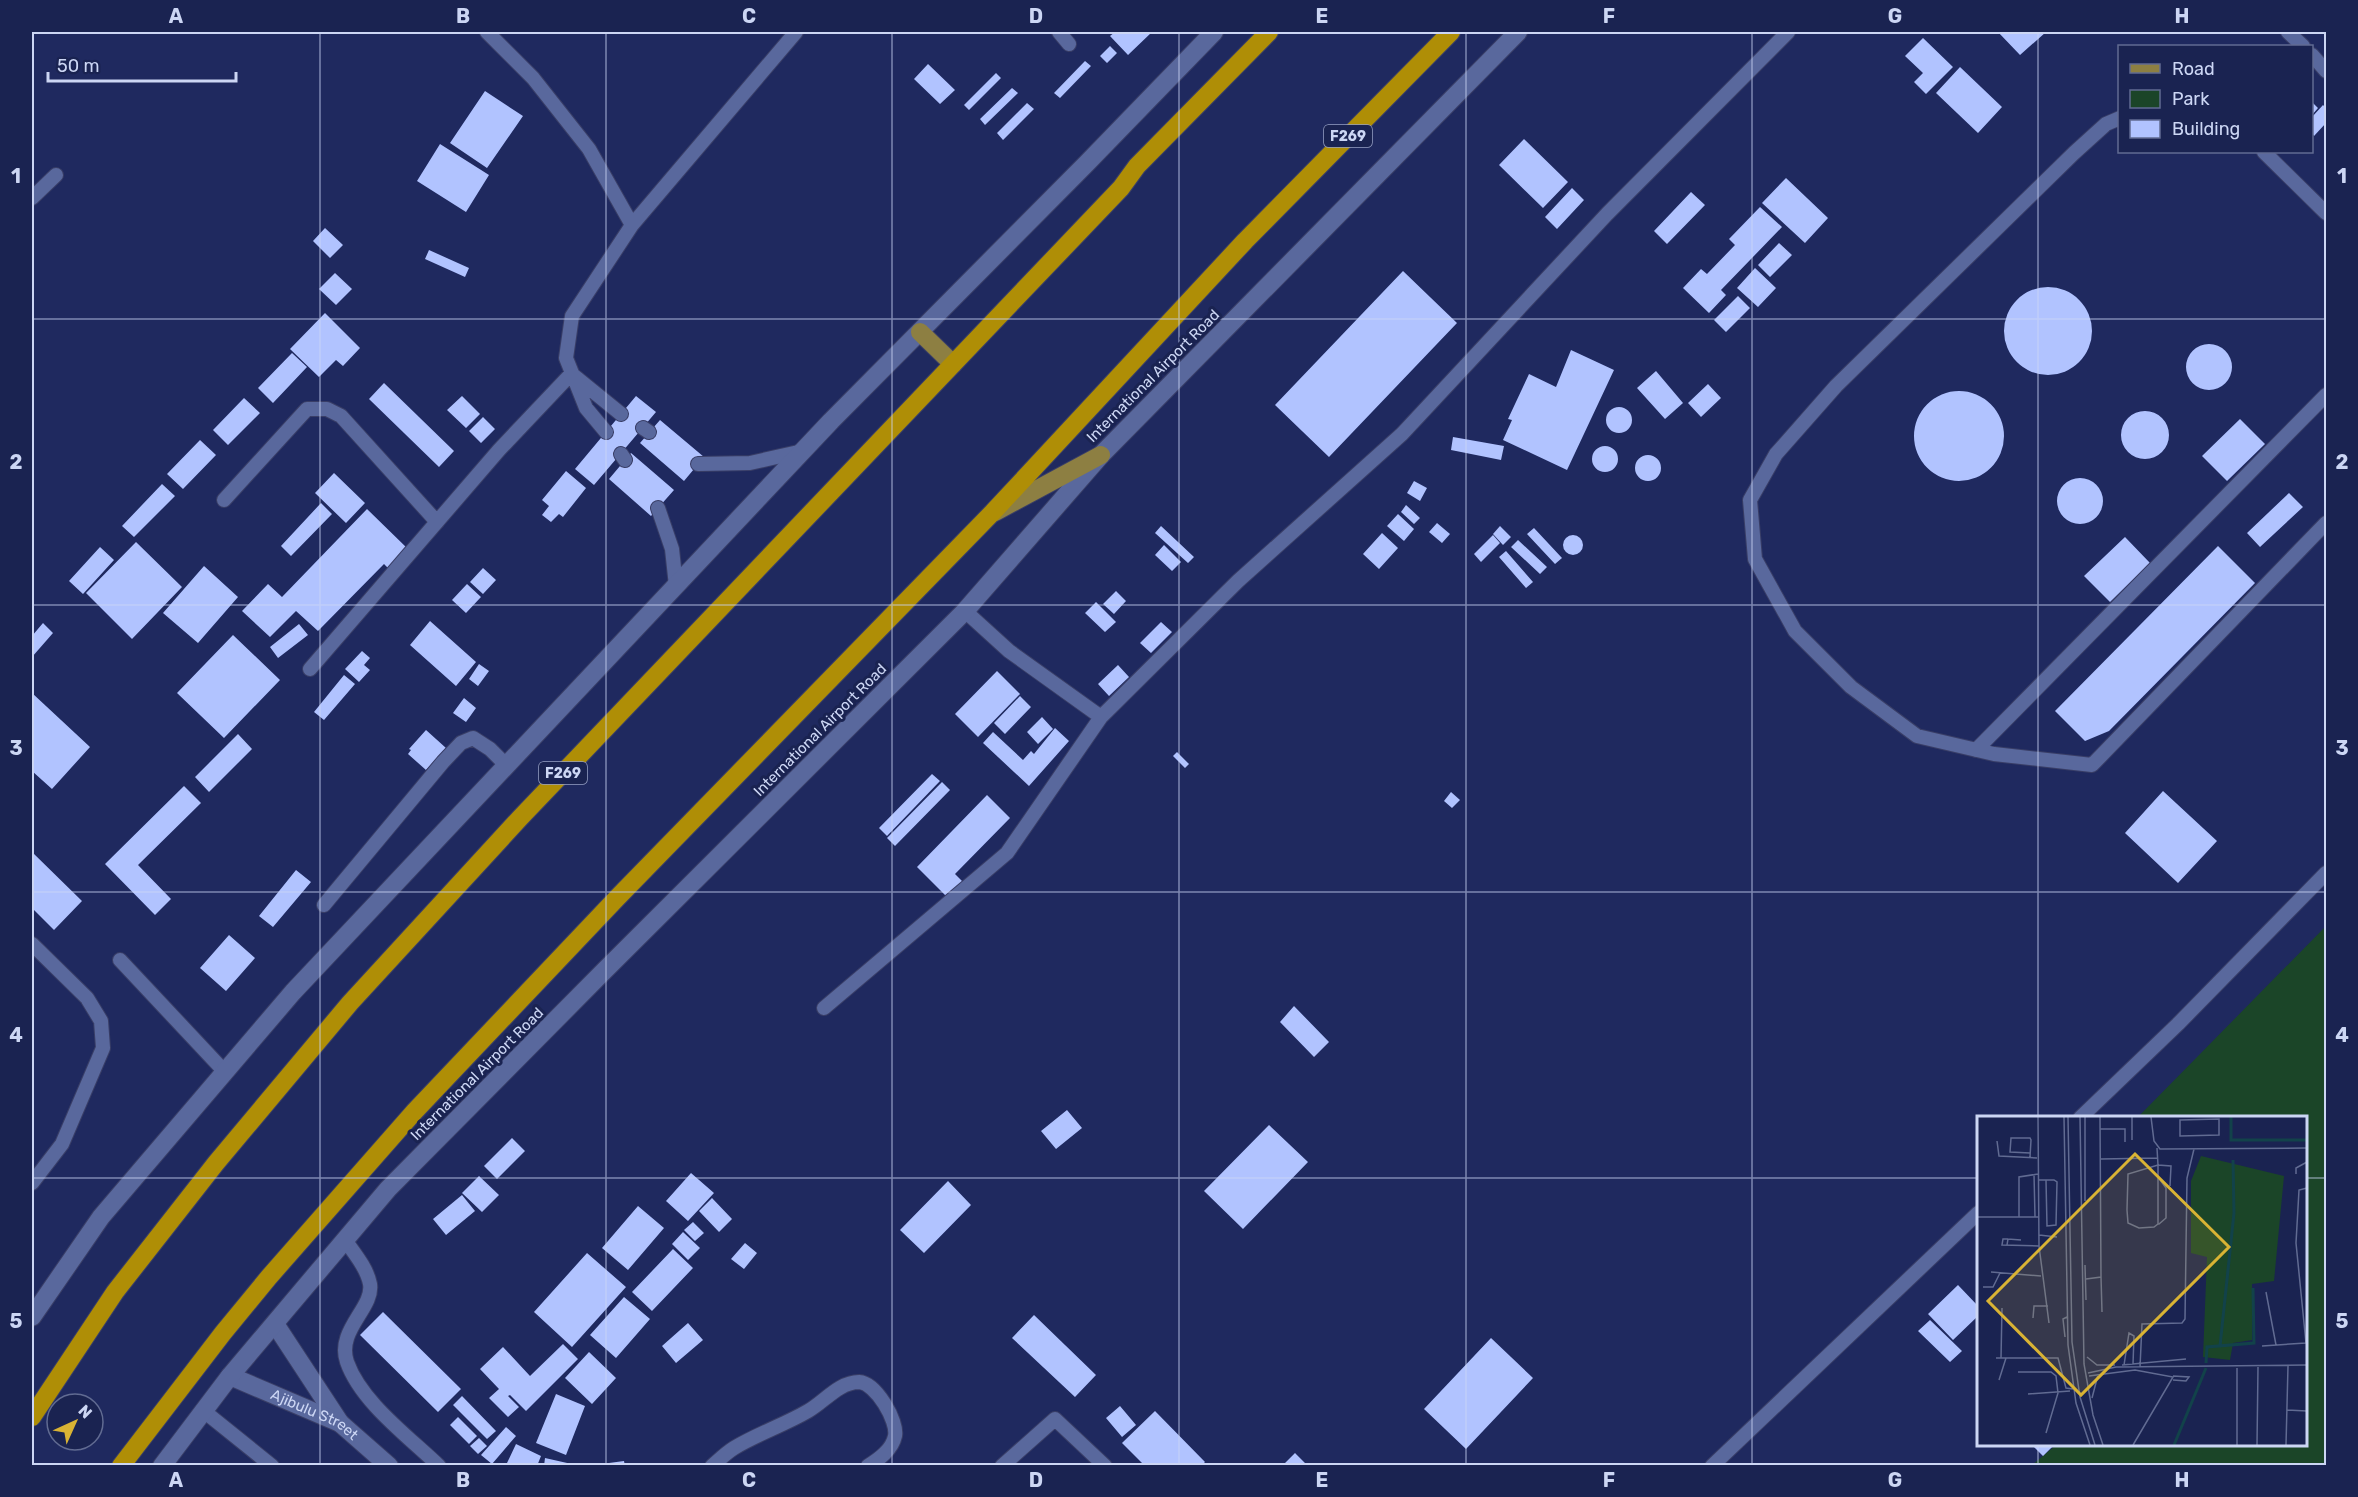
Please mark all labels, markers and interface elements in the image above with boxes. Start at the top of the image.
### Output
text: A [169,4,184,28]
text: B [456,4,470,28]
text: C [742,4,756,28]
text: D [1029,4,1043,28]
text: E [1316,4,1328,28]
text: F [1603,4,1615,28]
text: G [1888,4,1902,28]
text: H [2175,4,2189,28]
scale bar [48,45,236,83]
legend [2118,45,2313,153]
text: 50 m [57,55,100,77]
text: Road [2172,58,2215,80]
text: Park [2172,88,2210,110]
text: Building [2172,118,2240,140]
road number: F269 [1324,125,1372,147]
text: 1 [11,164,21,188]
text: 1 [2337,164,2347,188]
street label: International Airport Road [1083,306,1223,446]
text: 2 [10,450,23,474]
text: 2 [2336,450,2349,474]
street label: International Airport Road [750,660,890,800]
text: 3 [9,736,23,760]
text: 3 [2335,736,2349,760]
road number: F269 [539,762,587,784]
street label: International Airport Road [407,1004,547,1144]
text: 4 [9,1023,23,1047]
text: 4 [2335,1023,2349,1047]
inset map [1977,1116,2307,1446]
text: 5 [10,1309,23,1333]
text: 5 [2336,1309,2349,1333]
street label: Ajibulu Street [268,1385,362,1444]
north arrow [45,1392,105,1452]
text: N [74,1401,96,1423]
text: A [169,1468,184,1492]
text: B [456,1468,470,1492]
text: C [742,1468,756,1492]
text: D [1029,1468,1043,1492]
text: E [1316,1468,1328,1492]
text: F [1603,1468,1615,1492]
text: G [1888,1468,1902,1492]
text: H [2175,1468,2189,1492]

